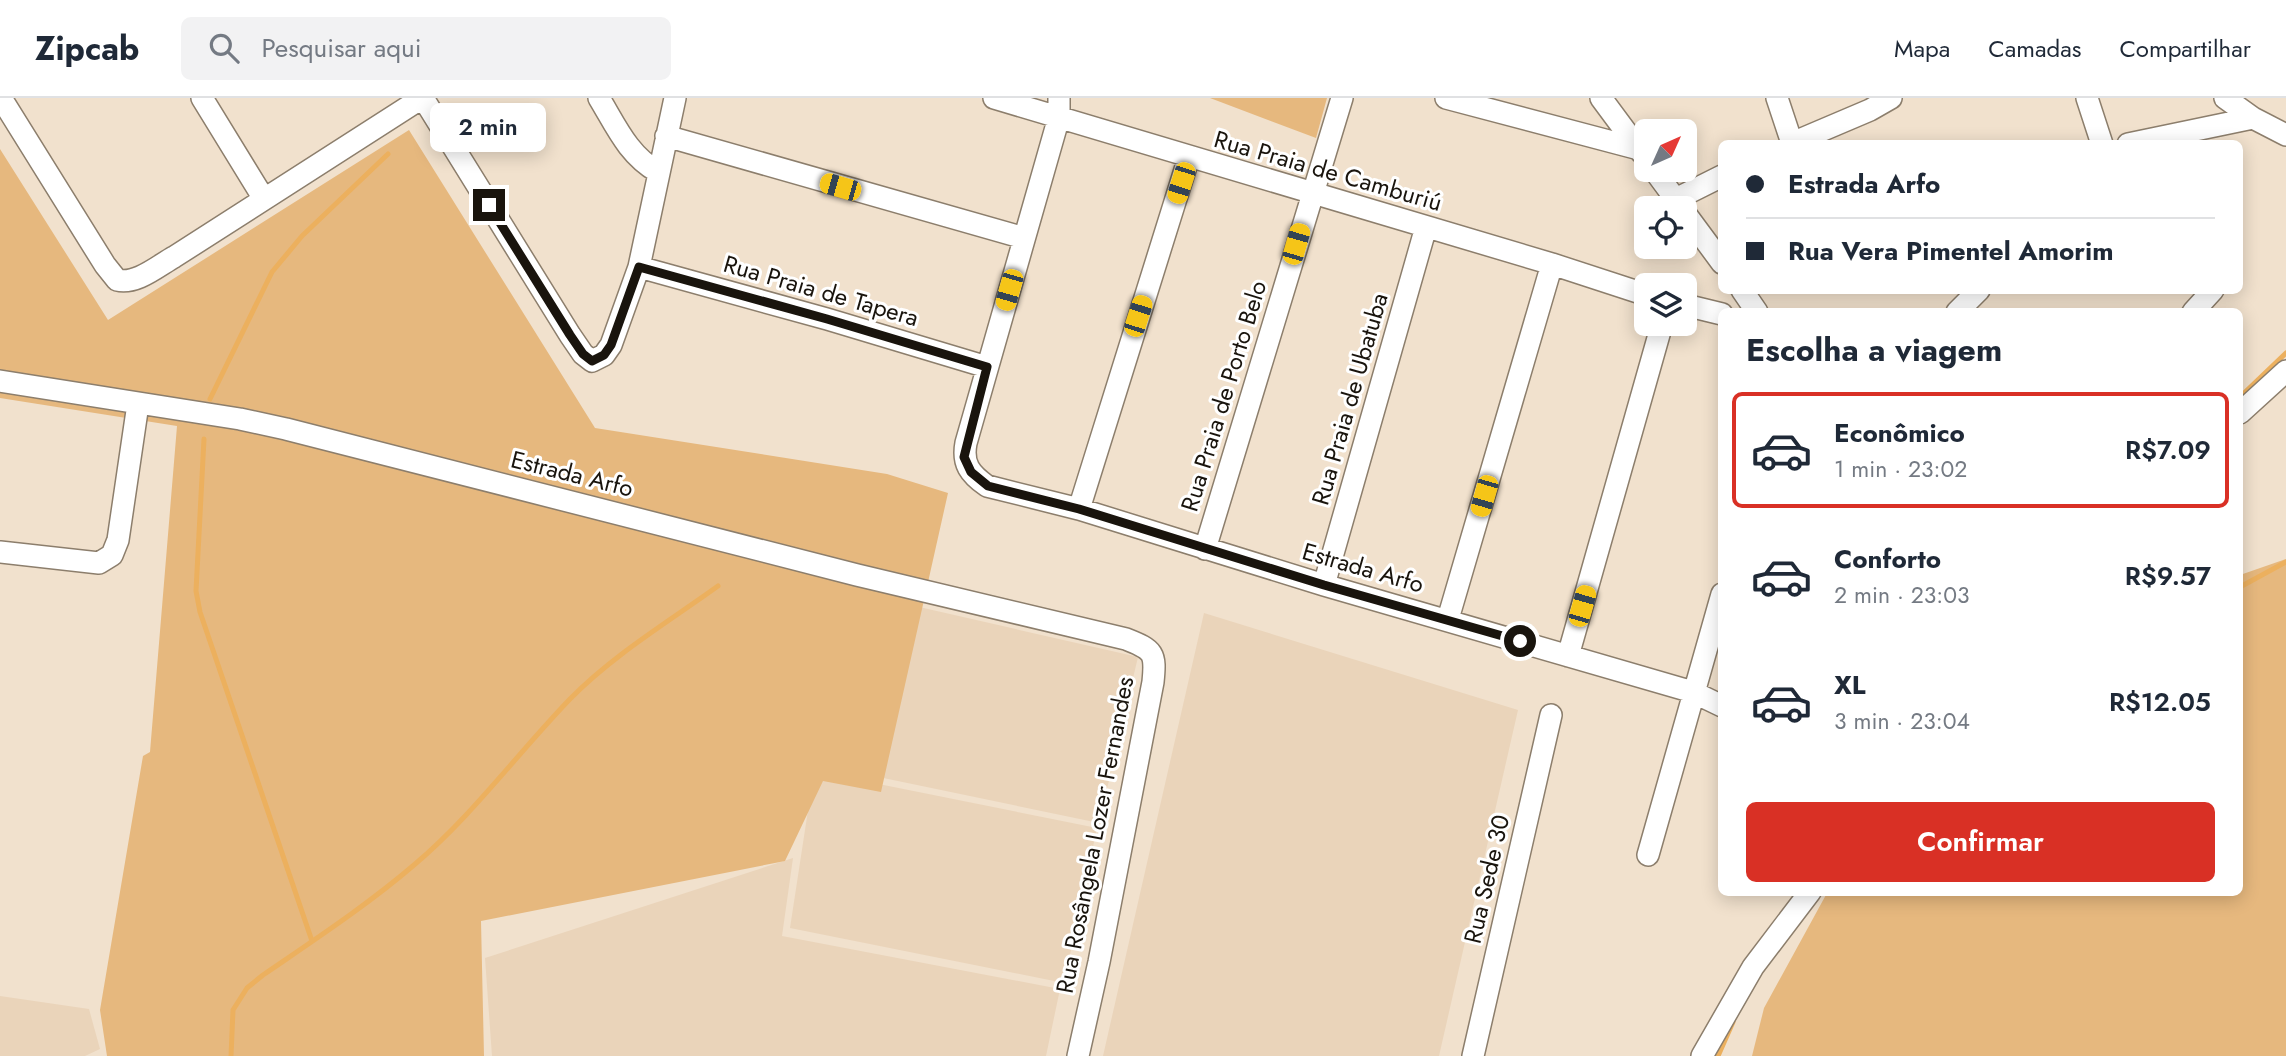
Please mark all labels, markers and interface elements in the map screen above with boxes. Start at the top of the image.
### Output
search box [181,17,671,80]
text: Zipcab [35,25,139,72]
icon: search [205,29,243,67]
text: Pesquisar aqui [261,29,421,67]
text: Mapa [1894,31,1950,66]
text: Camadas [1988,31,2081,66]
text: Compartilhar [2119,31,2251,66]
callout: 2 min [431,104,547,153]
text: 2 min [458,110,518,144]
north arrow [1634,119,1698,182]
map controls [1634,119,1697,336]
street label: Rua Praia de Camburiú [1210,121,1446,220]
car [1165,160,1198,206]
text: Estrada Arfo [1788,165,1940,203]
car [817,171,864,203]
route end [473,189,505,221]
button: locate [1634,196,1697,259]
car [1281,221,1312,267]
text: Rua Vera Pimentel Amorim [1788,232,2114,270]
street label: Rua Praia de Tapera [719,246,923,335]
car [994,267,1025,313]
button: layers [1634,273,1697,336]
street label: Rua Praia de Porto Belo [1172,276,1275,516]
street label: Rua Praia de Ubatuba [1302,289,1397,509]
car [1122,293,1155,339]
text: Escolha a viagem [1746,327,2002,373]
text: Econômico [1834,414,1965,452]
icon: car [1750,419,1813,482]
text: R$7.09 [2125,431,2211,469]
street label: Estrada Arfo [507,441,637,506]
text: 1 min · 23:02 [1834,452,1967,486]
car [1469,473,1500,519]
street label: Estrada Arfo [1298,533,1428,602]
text: Conforto [1834,540,1941,578]
icon: car [1750,545,1813,608]
text: R$9.57 [2125,557,2211,595]
text: 2 min · 23:03 [1834,578,1970,612]
car [1567,583,1598,629]
route start [1504,625,1536,657]
text: XL [1834,666,1866,704]
icon: car [1750,671,1813,734]
street label: Rua Rosângela Lozer Fernandes [1047,674,1142,996]
text: R$12.05 [2109,683,2211,721]
text: 3 min · 23:04 [1834,704,1970,738]
button: Confirmar [1746,802,2215,882]
street label: Rua Sede 30 [1455,811,1518,947]

